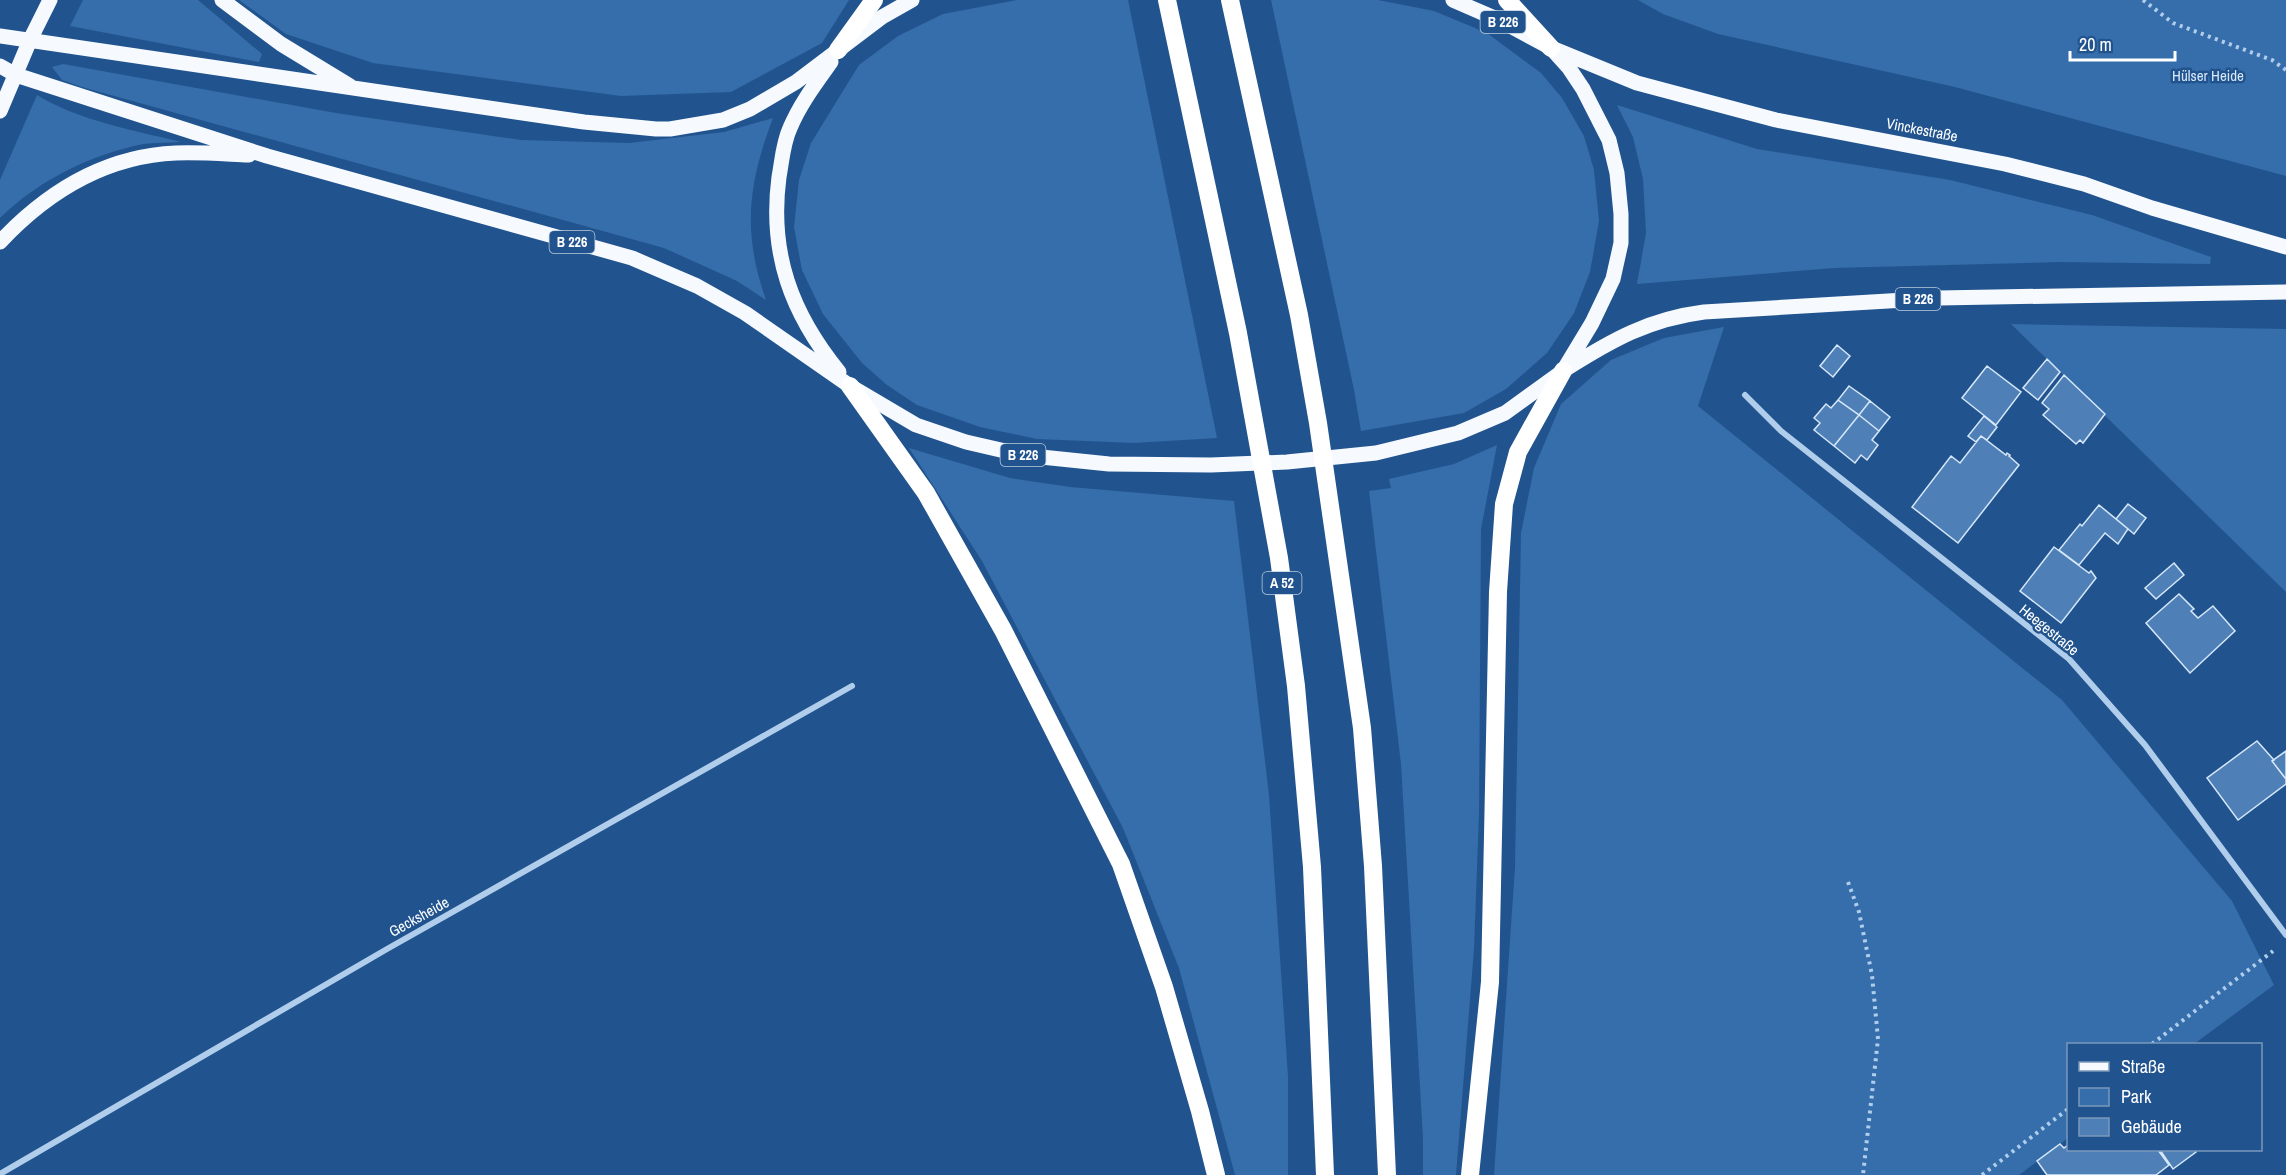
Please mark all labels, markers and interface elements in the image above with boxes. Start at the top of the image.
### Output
road number: B 226 [1480,11,1526,33]
scale bar [2070,24,2175,62]
text: 20 m [2079,32,2112,57]
park label: Hülser Heide [2172,65,2244,86]
street label: Vinckestraße [1885,112,1960,147]
road number: B 226 [550,231,594,253]
road number: B 226 [1896,288,1940,310]
road number: B 226 [1000,444,1046,466]
road number: A 52 [1262,572,1302,594]
street label: Heegestraße [2015,599,2084,660]
street label: Gecksheide [385,891,453,942]
legend [2067,1043,2262,1151]
text: Straße [2121,1054,2165,1079]
text: Park [2121,1084,2152,1109]
text: Gebäude [2121,1114,2182,1139]

